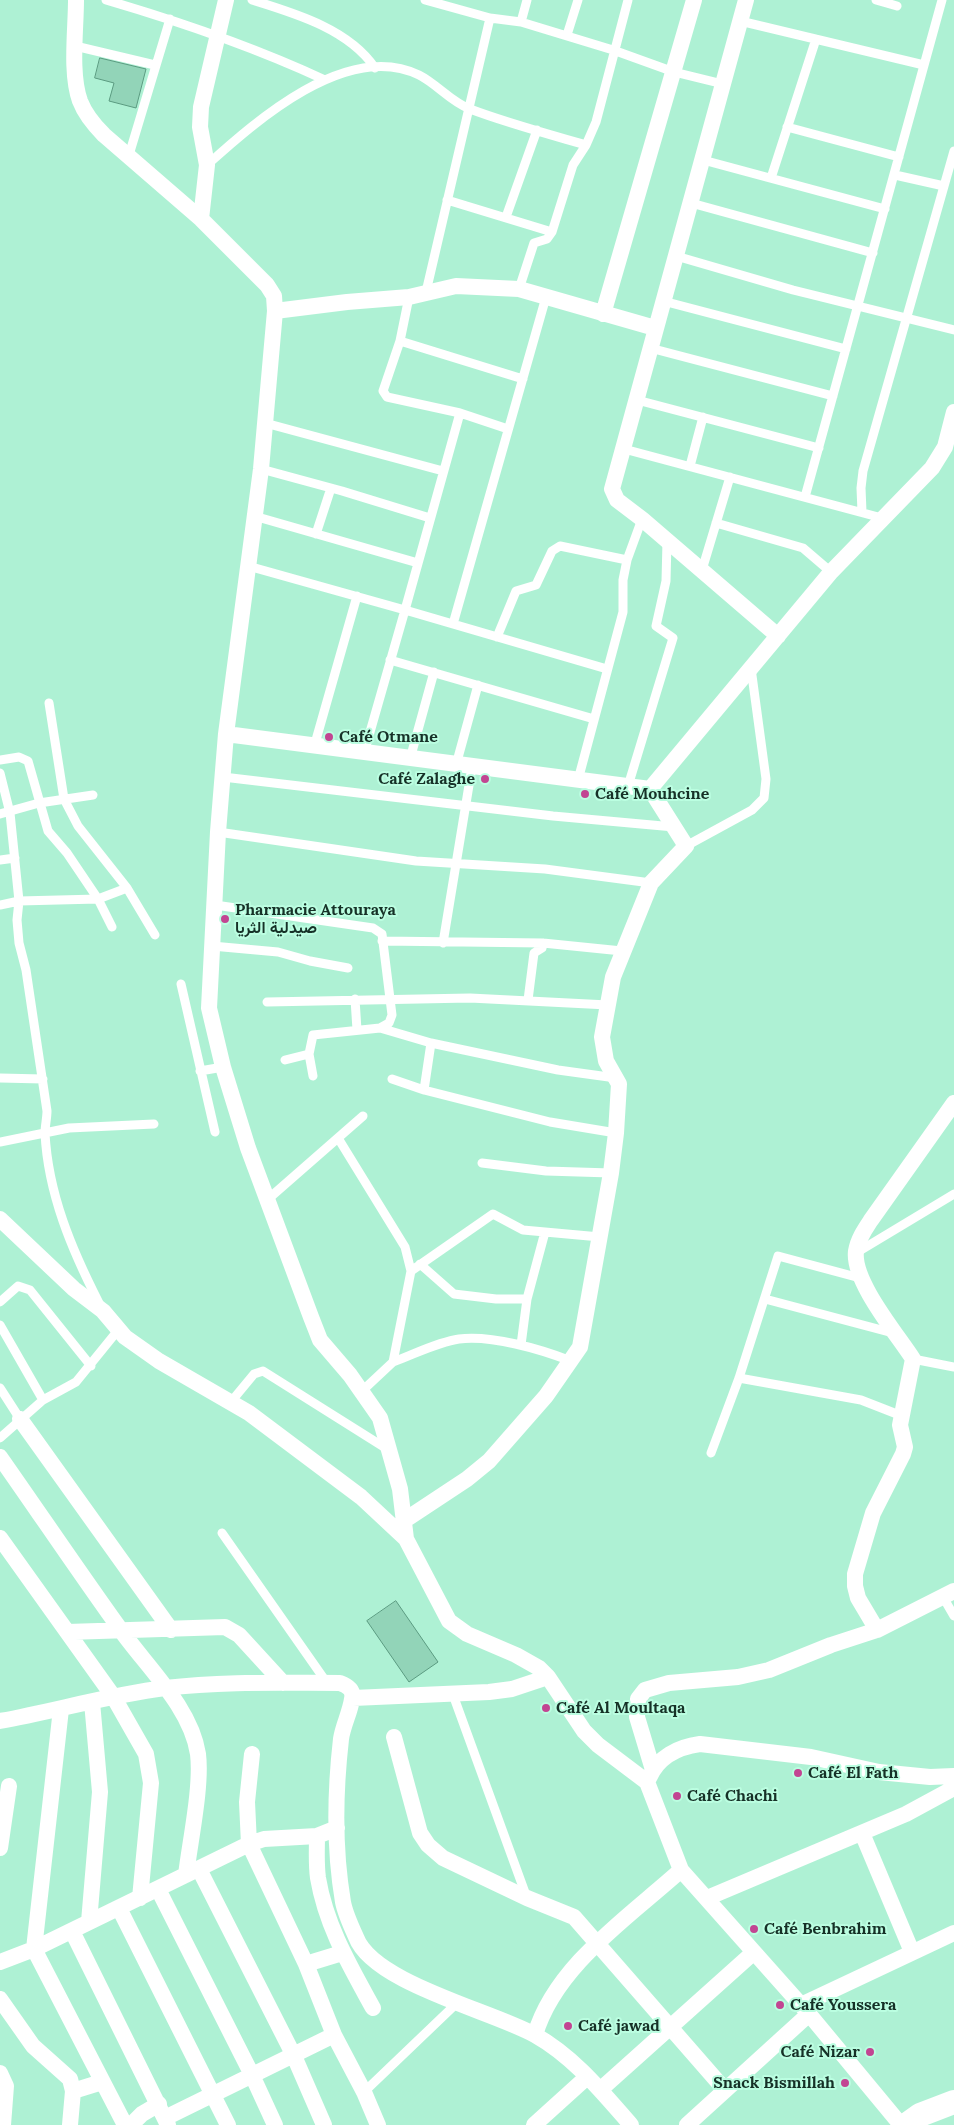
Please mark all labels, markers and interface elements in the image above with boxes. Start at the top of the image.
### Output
place label: Café Otmane [339,727,438,747]
marker: Café Otmane [323,731,335,743]
place label: Café Zalaghe [378,769,475,789]
marker: Café Zalaghe [479,773,491,785]
place label: Café Mouhcine [595,784,709,804]
marker: Café Mouhcine [579,788,591,800]
place label: Pharmacie Attouraya صيدلية الثريا [235,900,396,938]
marker: Pharmacie Attouraya صيدلية الثريا [219,913,231,925]
place label: Café Al Moultaqa [556,1698,686,1718]
marker: Café Al Moultaqa [540,1702,552,1714]
place label: Café El Fath [808,1763,899,1783]
marker: Café El Fath [792,1767,804,1779]
place label: Café Chachi [687,1786,778,1806]
marker: Café Chachi [671,1790,683,1802]
place label: Café Benbrahim [764,1919,886,1939]
marker: Café Benbrahim [748,1923,760,1935]
place label: Café Youssera [790,1995,896,2015]
marker: Café Youssera [774,1999,786,2011]
place label: Café jawad [578,2016,660,2036]
marker: Café jawad [562,2020,574,2032]
place label: Café Nizar [780,2042,860,2062]
marker: Café Nizar [864,2046,876,2058]
place label: Snack Bismillah [713,2073,835,2093]
marker: Snack Bismillah [839,2077,851,2089]

